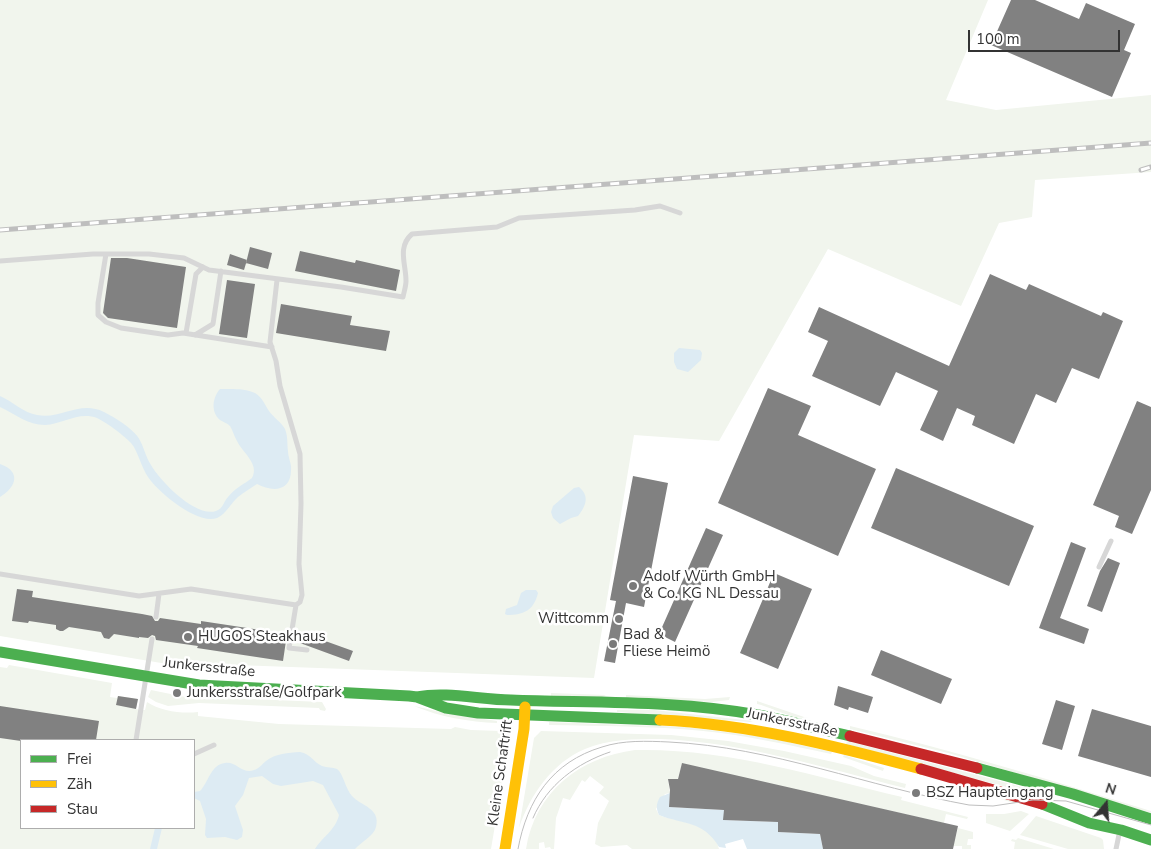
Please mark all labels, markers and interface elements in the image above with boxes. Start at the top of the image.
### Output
scale bar [971,20,1124,52]
text: 100 m [976,29,1020,49]
place label: Adolf Würth GmbH & Co. KG NL Dessau [643,568,779,603]
marker: Adolf Würth GmbH & Co. KG NL Dessau [627,580,639,592]
place label: Wittcomm [538,610,609,628]
marker: Wittcomm [613,613,625,625]
place label: Bad & Fliese Heimö [623,626,710,661]
place label: HUGOS Steakhaus [198,628,326,646]
marker: HUGOS Steakhaus [182,631,194,643]
marker: Bad & Fliese Heimö [607,638,619,650]
street label: Junkersstraße [162,654,256,682]
place label: Junkersstraße/Golfpark [187,684,342,702]
marker: Junkersstraße/Golfpark [171,687,183,699]
street label: Junkersstraße [745,705,839,741]
street label: Kleine Schaftrift [485,719,517,827]
legend [20,739,195,829]
text: Frei [67,749,92,769]
text: Zäh [67,774,92,794]
north arrow [1081,779,1131,829]
text: N [1103,779,1119,800]
place label: BSZ Haupteingang [926,784,1054,802]
marker: BSZ Haupteingang [910,787,922,799]
text: Stau [67,799,98,819]

